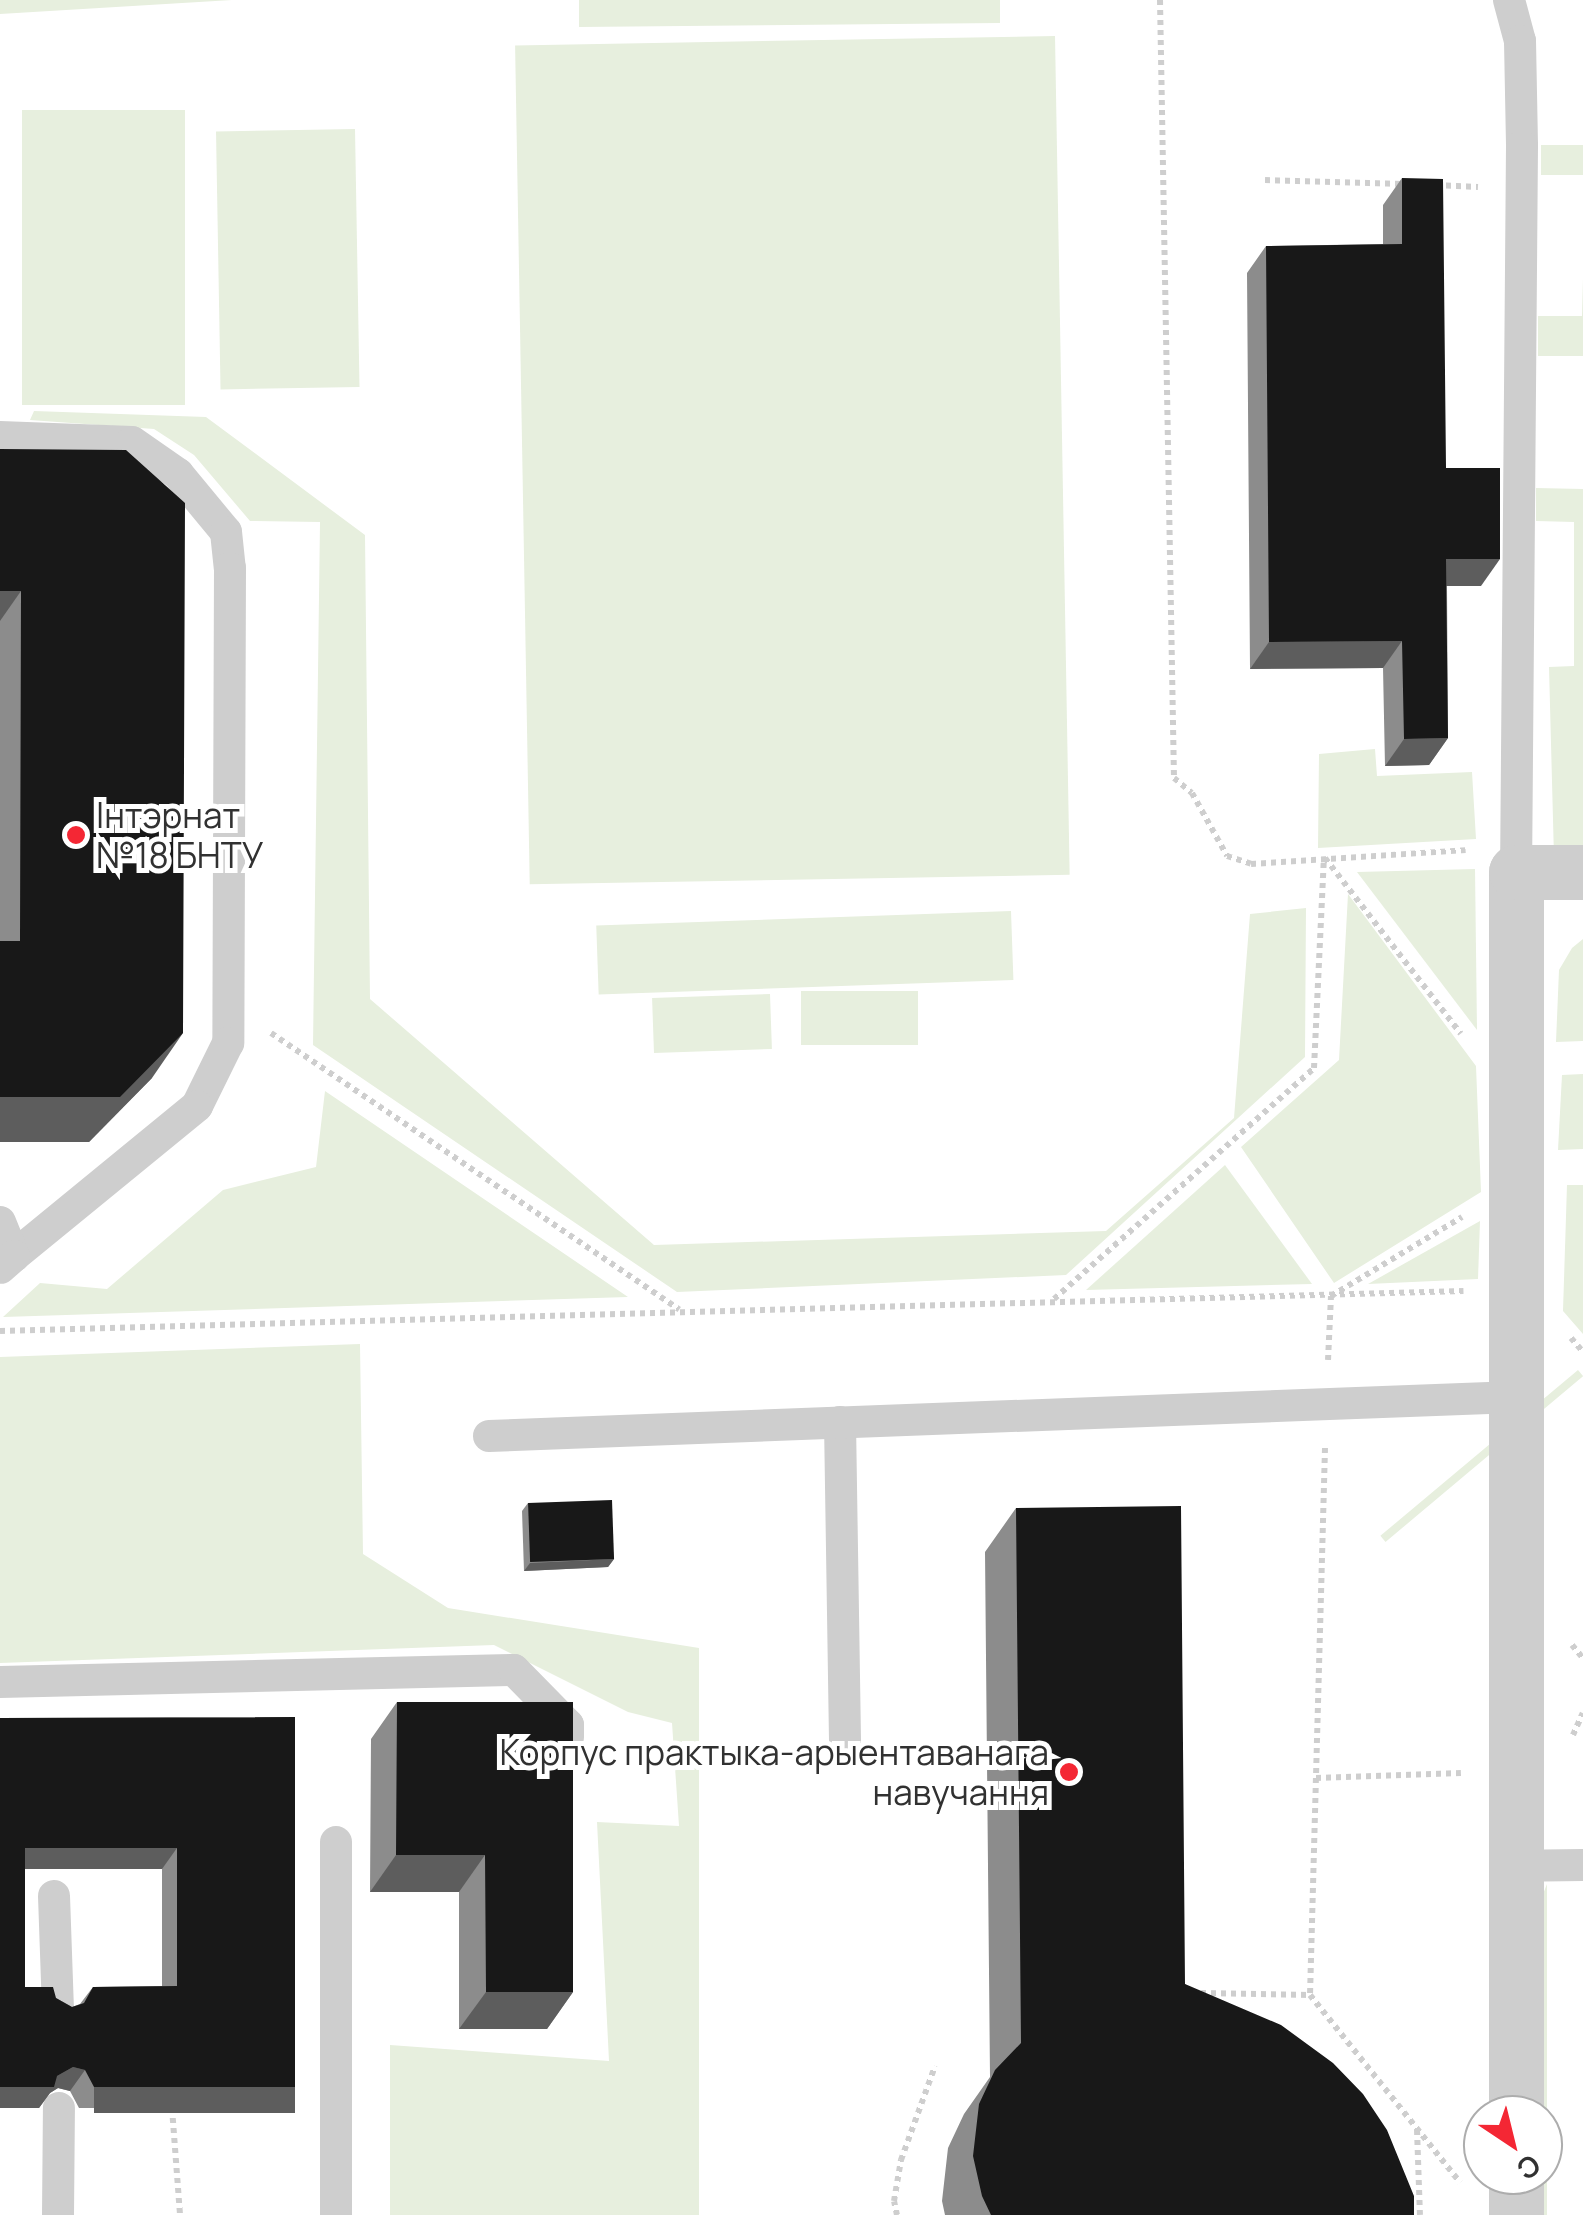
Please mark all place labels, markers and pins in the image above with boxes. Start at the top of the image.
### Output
place label: Інтэрнат №18 БНТУ [96,794,263,876]
marker: Інтэрнат №18 БНТУ [65,824,87,846]
place label: Корпус практыка-арыентаванага навучання [499,1731,1049,1813]
marker: Корпус практыка-арыентаванага навучання [1058,1761,1080,1783]

